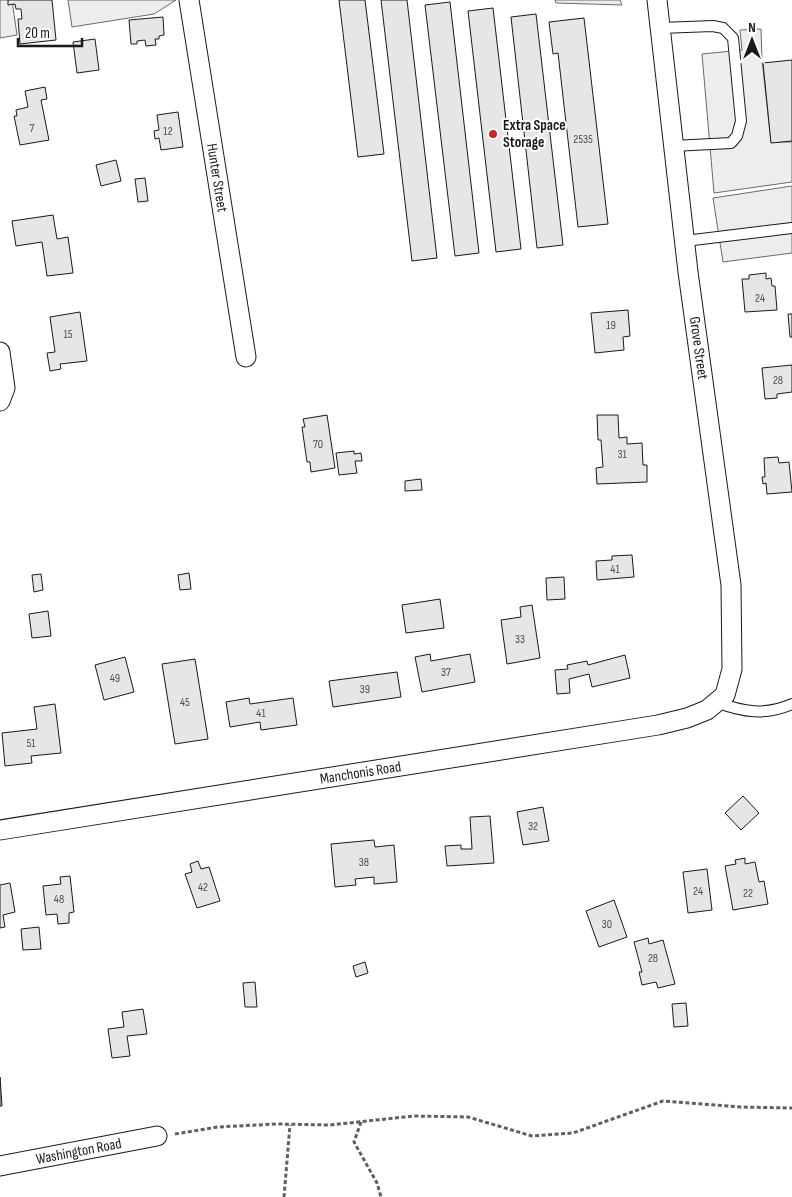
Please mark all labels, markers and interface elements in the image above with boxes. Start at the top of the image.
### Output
scale bar [18,15,81,47]
north arrow [727,15,777,65]
text: N [748,19,756,36]
text: 20 m [25,24,50,43]
place label: Extra Space Storage [503,116,566,152]
house number: 7 [30,121,35,136]
house number: 12 [163,124,173,139]
marker: Extra Space Storage [487,128,499,140]
house number: 2535 [573,132,593,147]
street label: Hunter Street [202,142,232,214]
house number: 24 [755,291,765,306]
street label: Grove Street [685,315,712,381]
house number: 19 [606,318,616,333]
house number: 15 [63,327,73,342]
house number: 28 [773,373,783,388]
house number: 70 [313,437,323,452]
house number: 31 [617,447,627,462]
house number: 41 [610,562,620,577]
house number: 33 [515,632,525,647]
house number: 37 [441,665,451,680]
house number: 49 [110,671,120,686]
house number: 39 [360,682,370,697]
house number: 45 [180,695,190,710]
house number: 41 [256,706,266,721]
house number: 51 [26,736,36,751]
street label: Manchonis Road [319,757,402,789]
house number: 32 [528,819,538,834]
house number: 38 [359,855,369,870]
house number: 42 [198,880,208,895]
house number: 24 [693,884,703,899]
house number: 22 [743,886,753,901]
house number: 48 [54,892,64,907]
house number: 30 [602,917,612,932]
house number: 28 [648,951,658,966]
street label: Washington Road [34,1134,123,1169]

